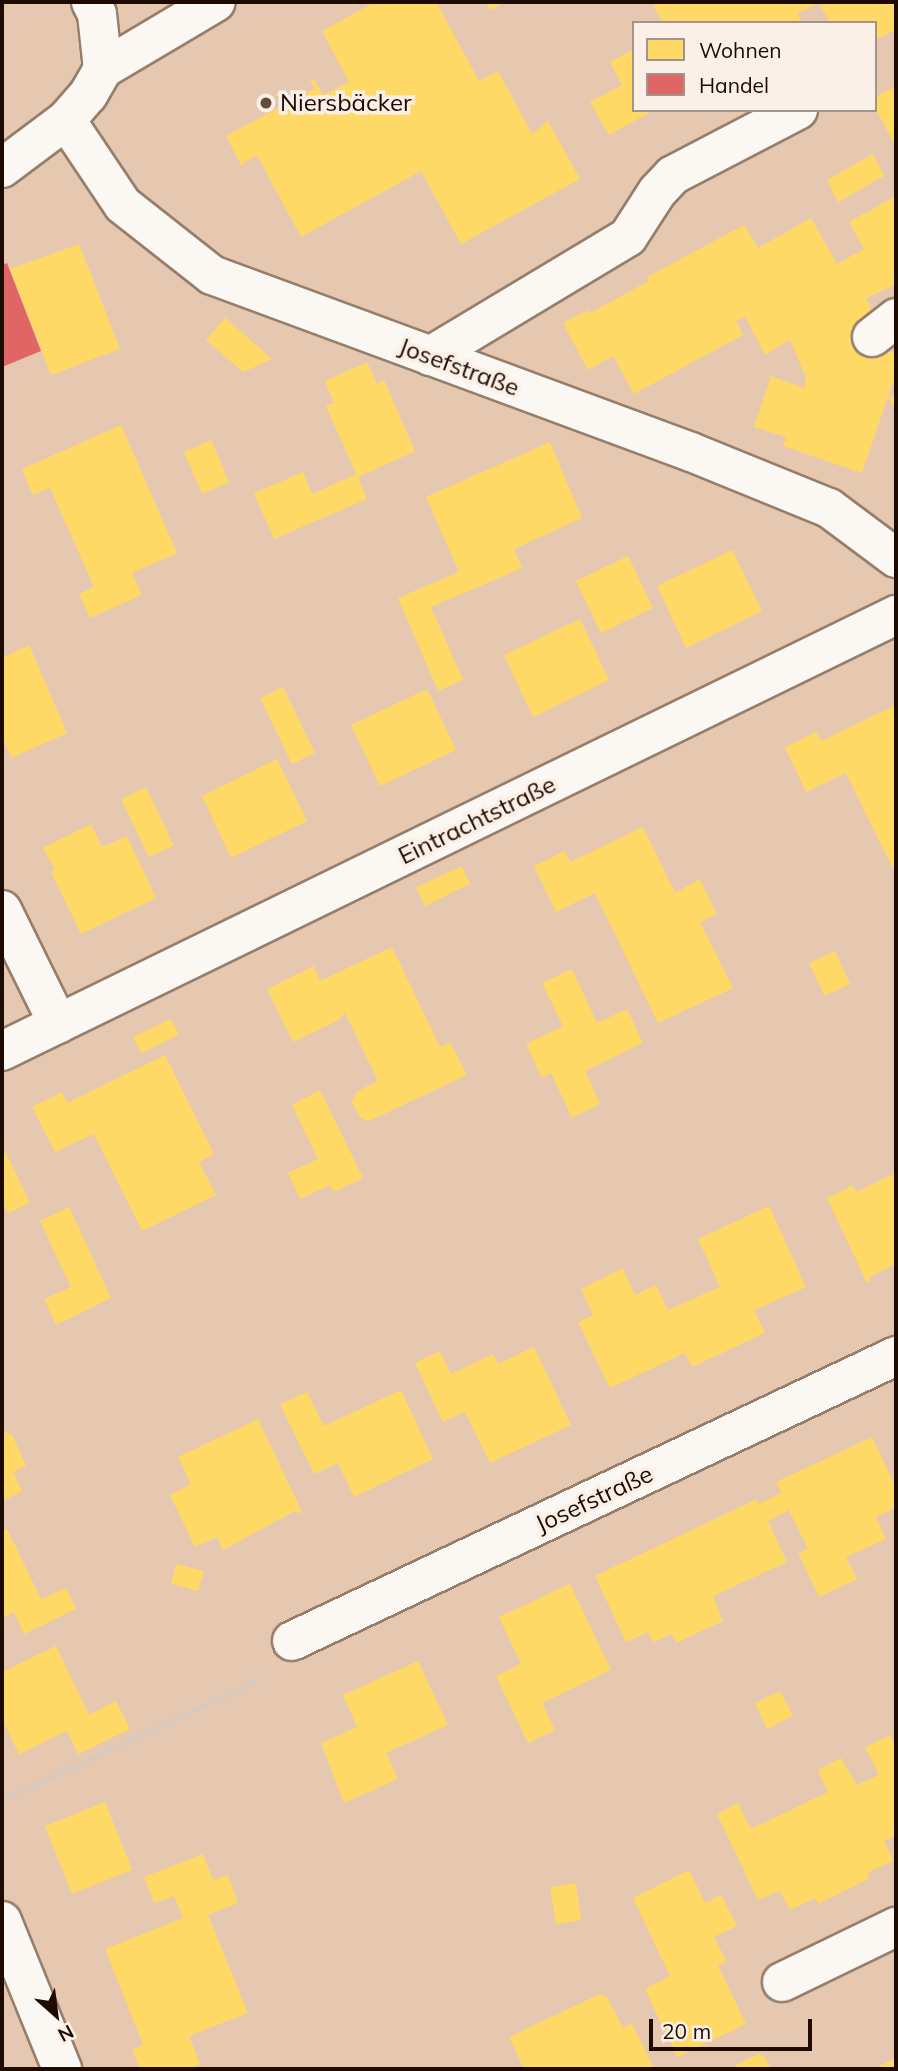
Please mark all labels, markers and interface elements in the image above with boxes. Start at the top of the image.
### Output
legend [632,21,877,112]
text: Wohnen [699,37,781,63]
text: Handel [699,72,769,98]
place label: Niersbäcker [280,89,412,117]
marker: Niersbäcker [258,95,274,111]
street label: Josefstraße [395,332,523,402]
street label: Eintrachtstraße [394,770,560,870]
street label: Josefstraße [531,1459,657,1539]
north arrow [21,1980,91,2050]
scale bar [653,2004,816,2048]
text: 20 m [662,2018,711,2044]
text: N [54,2020,78,2048]

